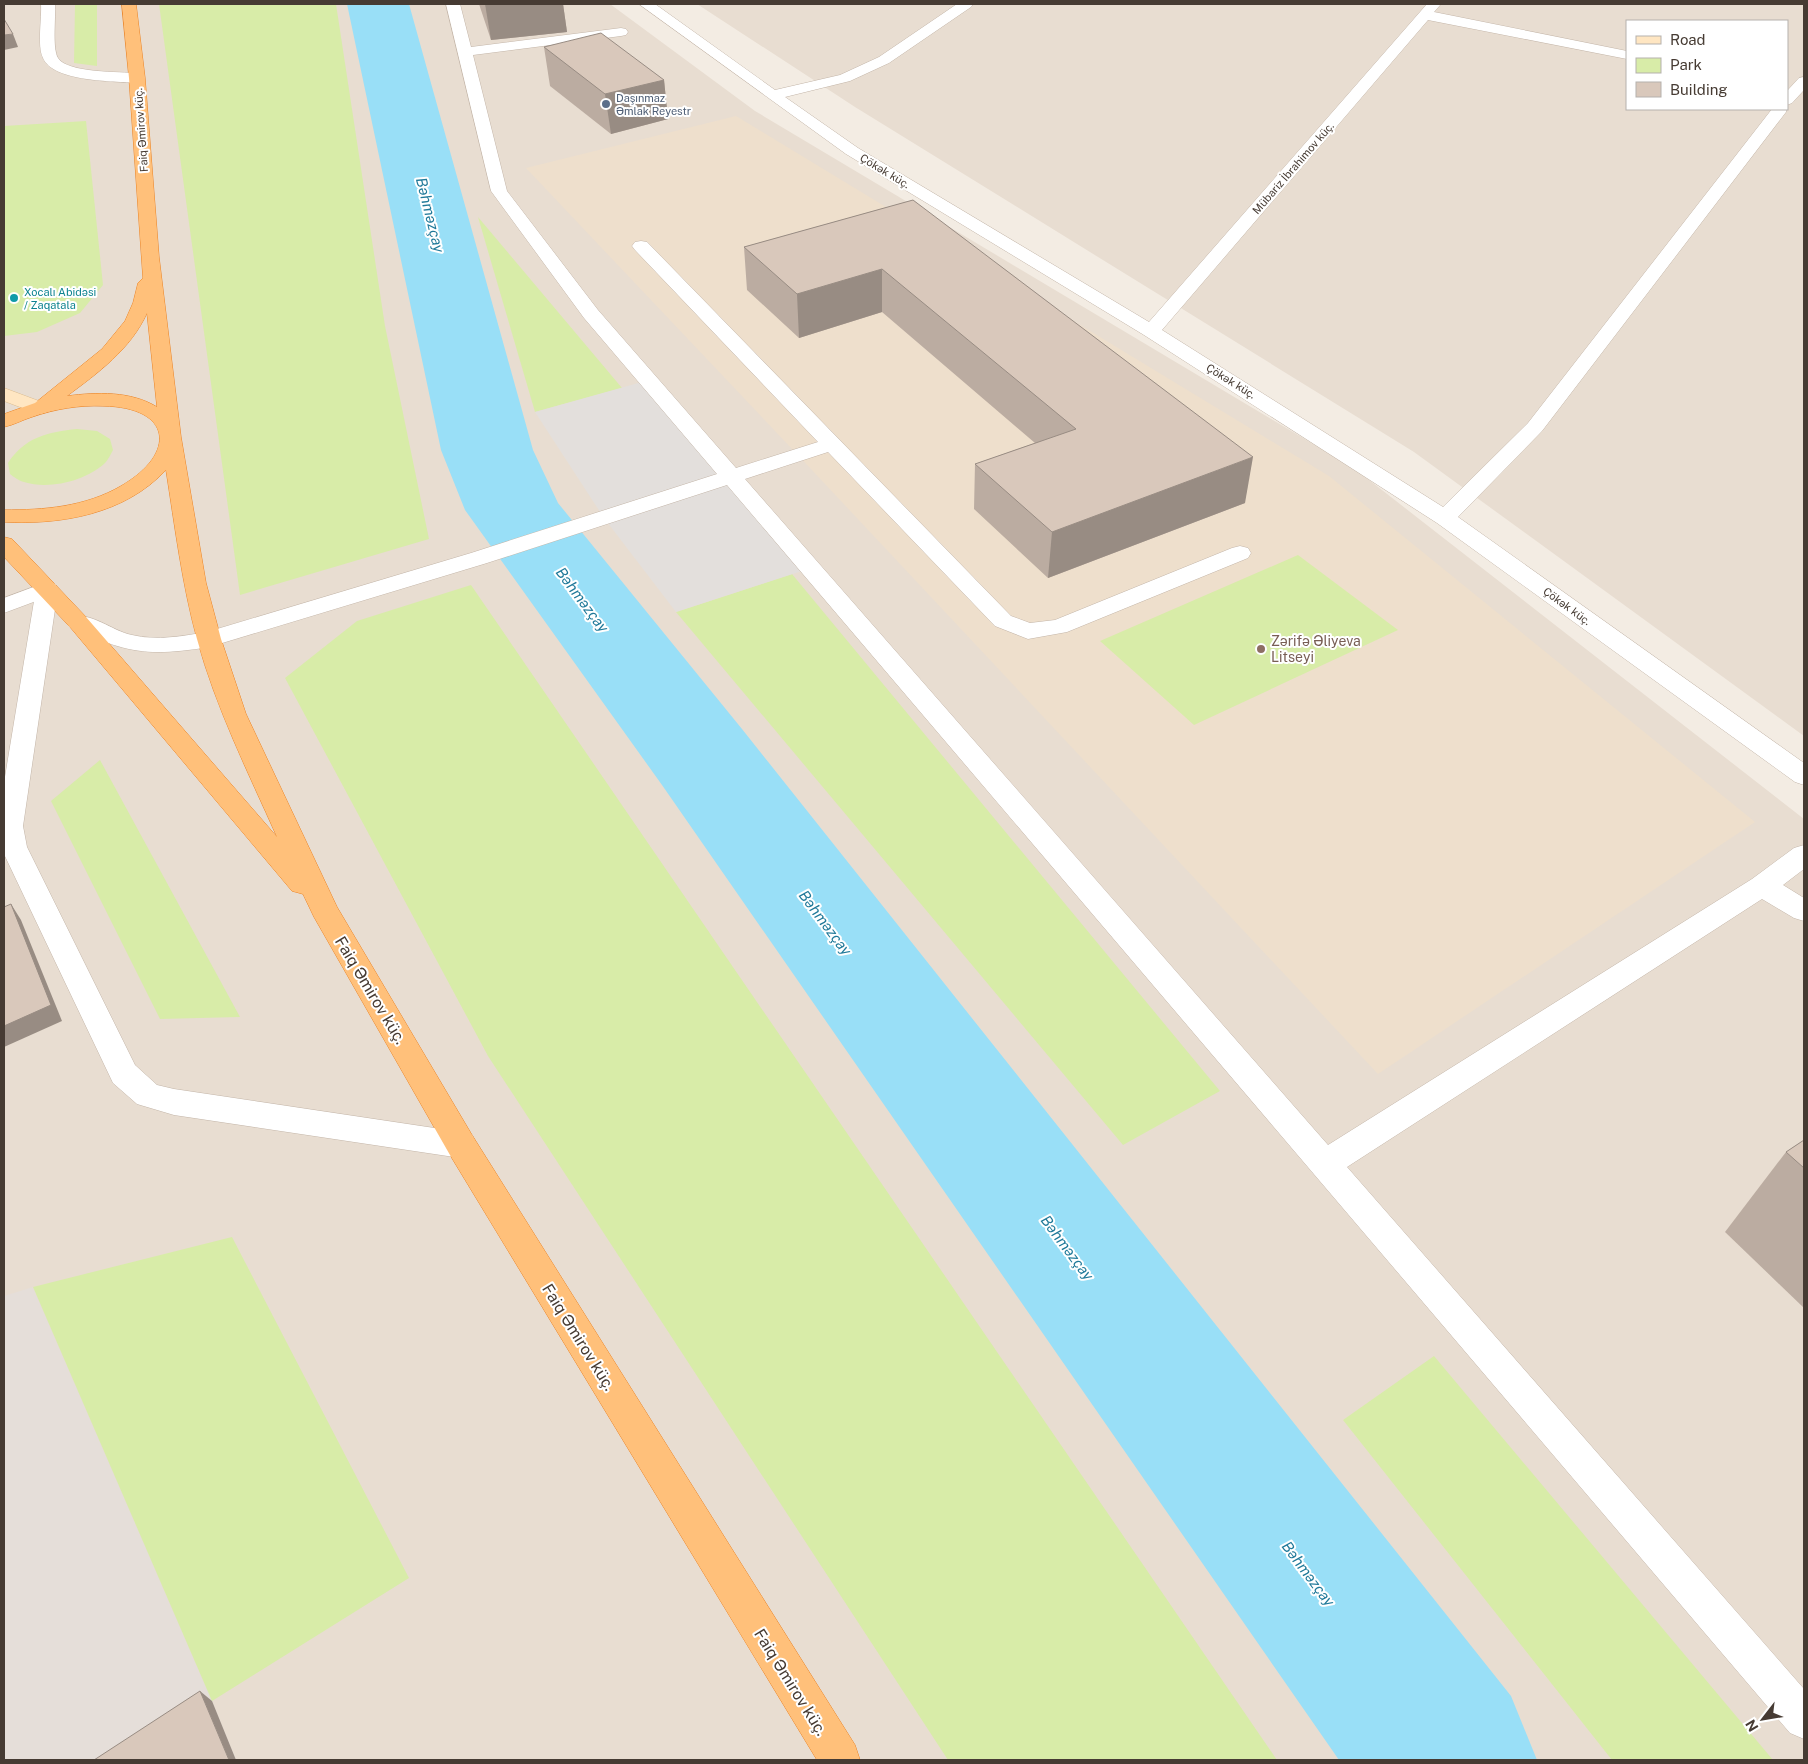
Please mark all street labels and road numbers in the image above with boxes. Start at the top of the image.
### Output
street label: Faiq Əmirov küç. [132,88,151,172]
street label: Mübariz İbrahimov küç. [1249,119,1337,217]
street label: Çökək küç. [858,152,912,191]
street label: Çökək küç. [1204,361,1258,402]
street label: Çökək küç. [1540,585,1593,628]
street label: Faiq Əmirov küç. [331,933,410,1048]
street label: Faiq Əmirov küç. [538,1280,619,1394]
street label: Faiq Əmirov küç. [750,1625,831,1739]

